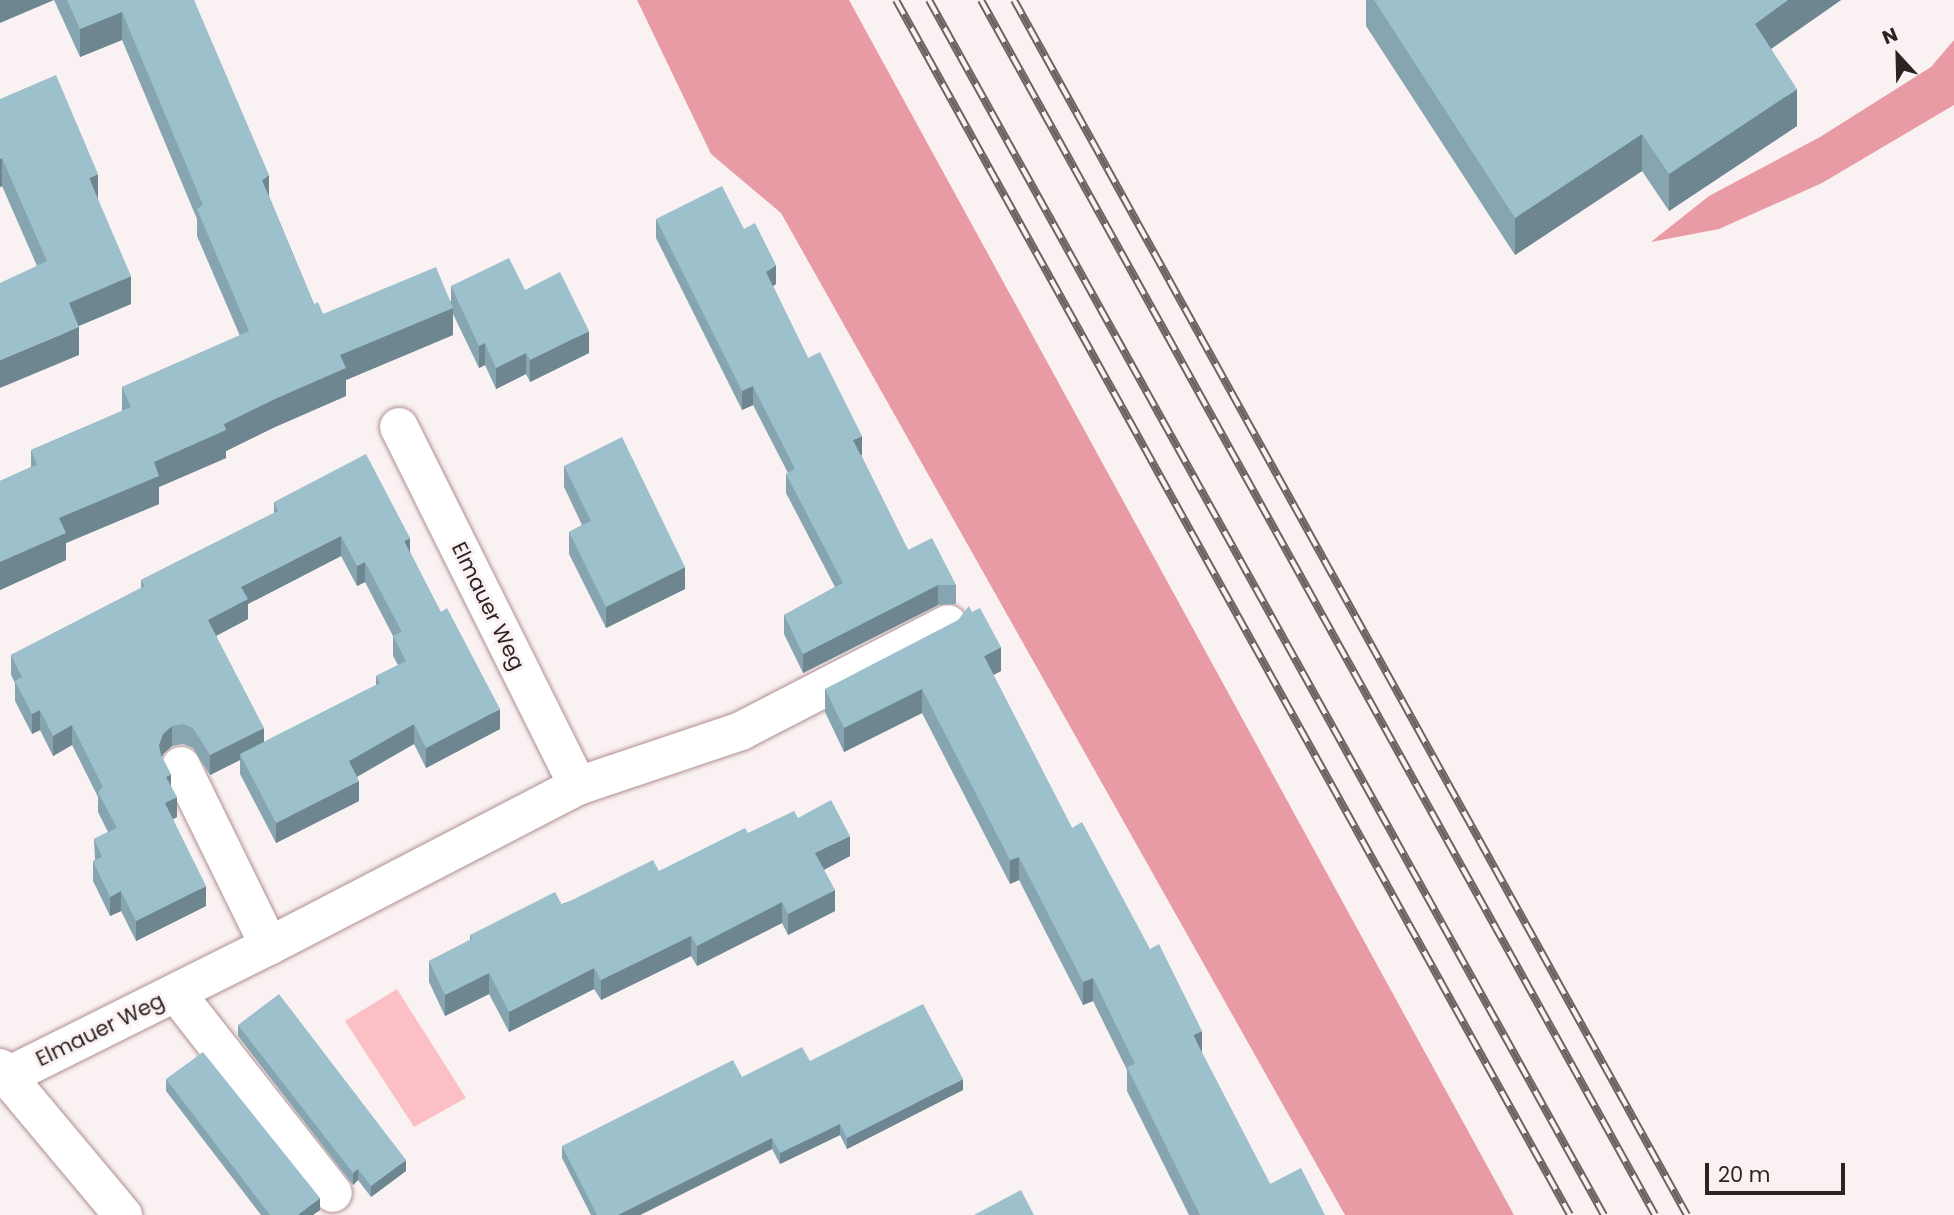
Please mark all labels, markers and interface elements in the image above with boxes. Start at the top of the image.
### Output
north arrow [1863,21,1933,91]
text: N [1878,21,1902,51]
street label: Elmauer Weg [446,538,530,674]
street label: Elmauer Weg [32,988,168,1072]
scale bar [1709,1148,1849,1192]
text: 20 m [1718,1160,1771,1189]

